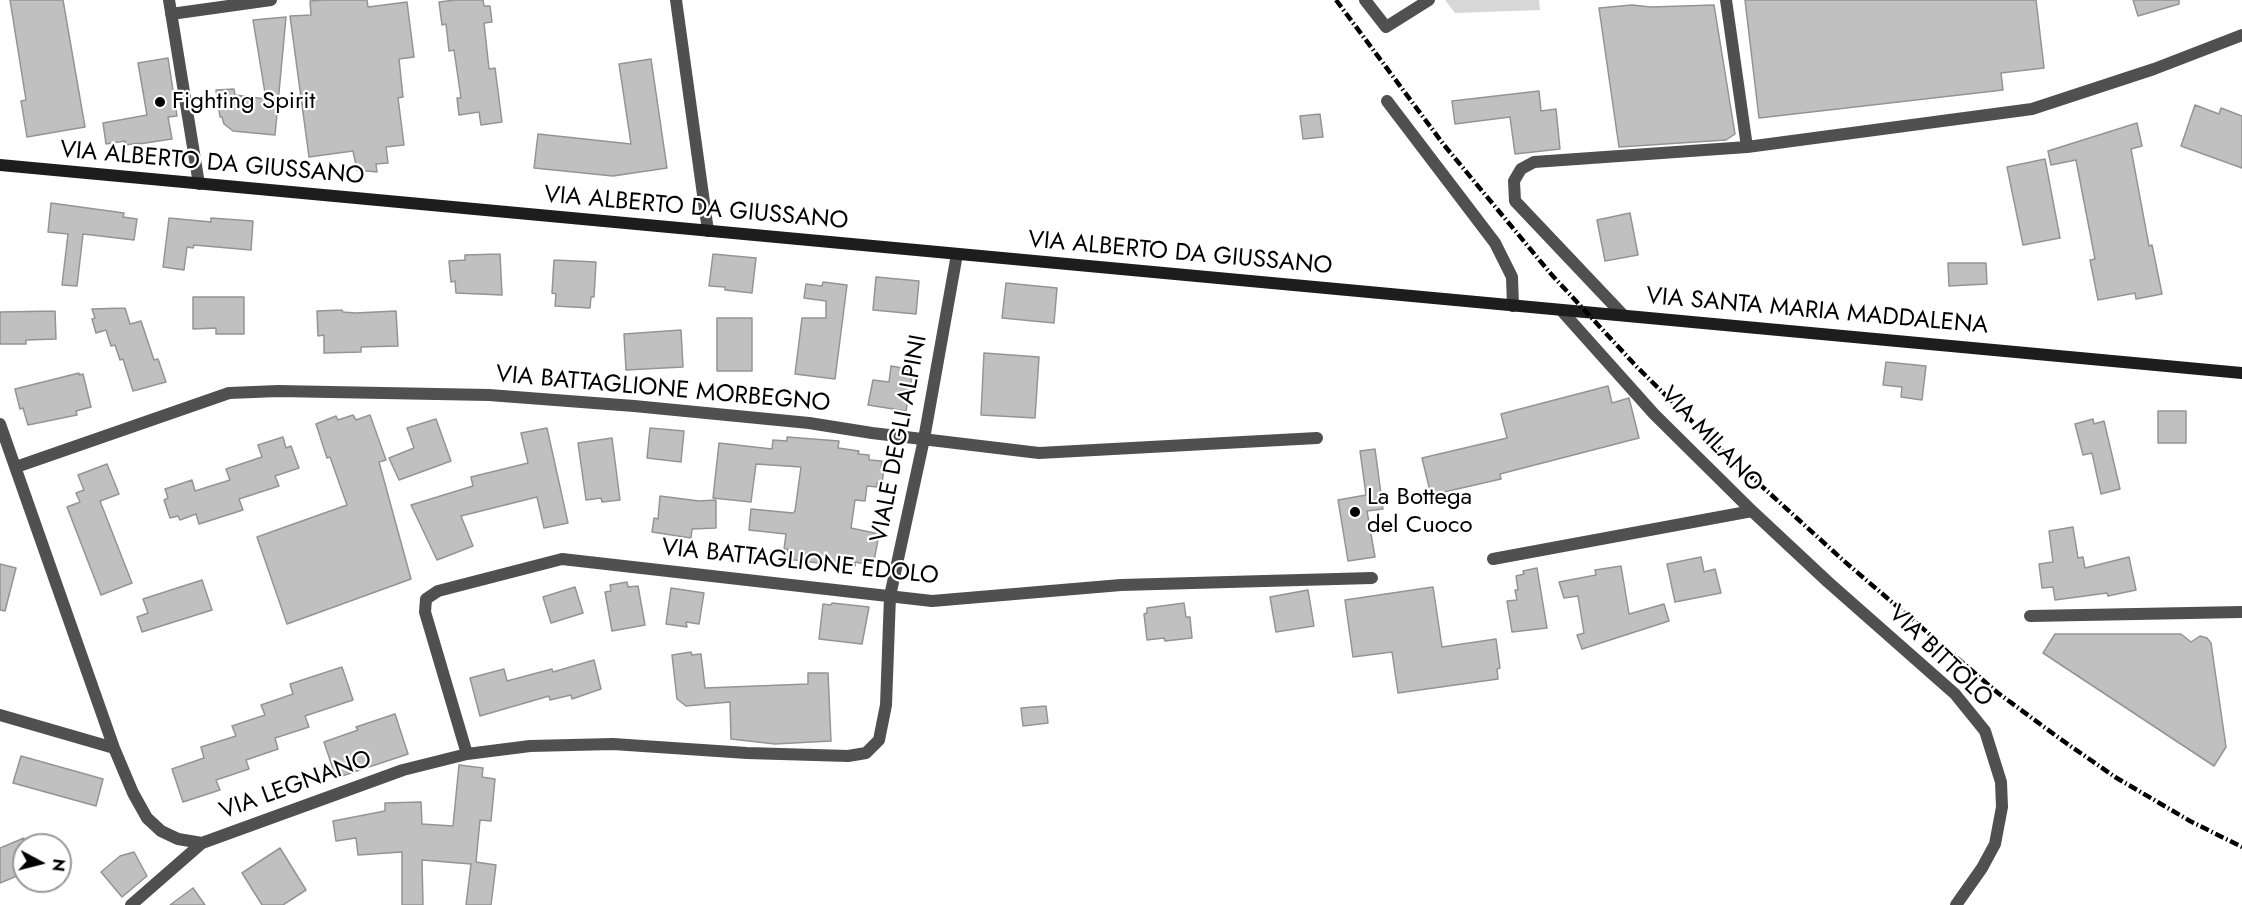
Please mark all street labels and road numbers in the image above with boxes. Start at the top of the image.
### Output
street label: VIA ALBERTO DA GIUSSANO [59,136,365,192]
street label: VIA ALBERTO DA GIUSSANO [543,181,849,237]
street label: VIA ALBERTO DA GIUSSANO [1027,226,1333,282]
street label: VIA SANTA MARIA MADDALENA [1645,283,1989,341]
street label: VIALE DEGLI ALPINI [866,333,934,545]
street label: VIA BATTAGLIONE MORBEGNO [495,361,831,419]
street label: VIA MILANO [1654,381,1768,499]
street label: VIA BATTAGLIONE EDOLO [660,534,940,592]
street label: VIA BITTOLO [1882,600,1998,714]
street label: VIA LEGNANO [216,745,376,827]

